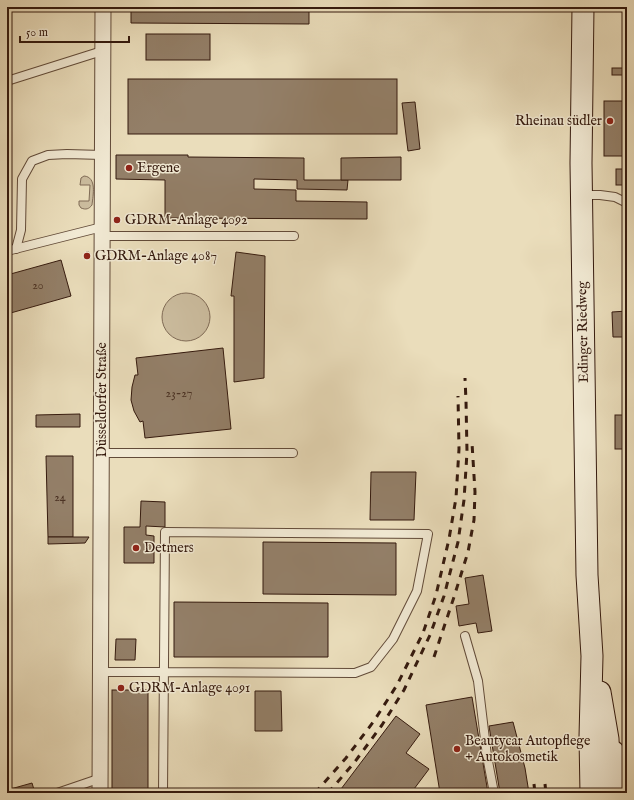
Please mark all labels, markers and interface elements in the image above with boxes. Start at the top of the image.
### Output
scale bar [20,18,129,44]
text: 50 m [26,25,48,40]
place label: Rheinau südler [515,112,602,130]
marker: Rheinau südler [605,116,615,126]
place label: Ergene [137,159,180,177]
marker: Ergene [124,163,134,173]
place label: GDRM-Anlage 4092 [125,211,248,229]
marker: GDRM-Anlage 4092 [112,215,122,225]
place label: GDRM-Anlage 4087 [95,247,217,265]
marker: GDRM-Anlage 4087 [82,251,92,261]
house number: 20 [32,278,44,293]
street label: Edinger Riedweg [573,281,593,383]
street label: Düsseldorfer Straße [93,342,111,458]
house number: 23-27 [166,386,192,401]
house number: 24 [54,490,66,505]
place label: Detmers [144,539,194,557]
marker: Detmers [131,543,141,553]
place label: GDRM-Anlage 4091 [129,679,250,697]
marker: GDRM-Anlage 4091 [116,683,126,693]
place label: Beautycar Autopflege + Autokosmetik [465,732,591,766]
marker: Beautycar Autopflege + Autokosmetik [452,744,462,754]

